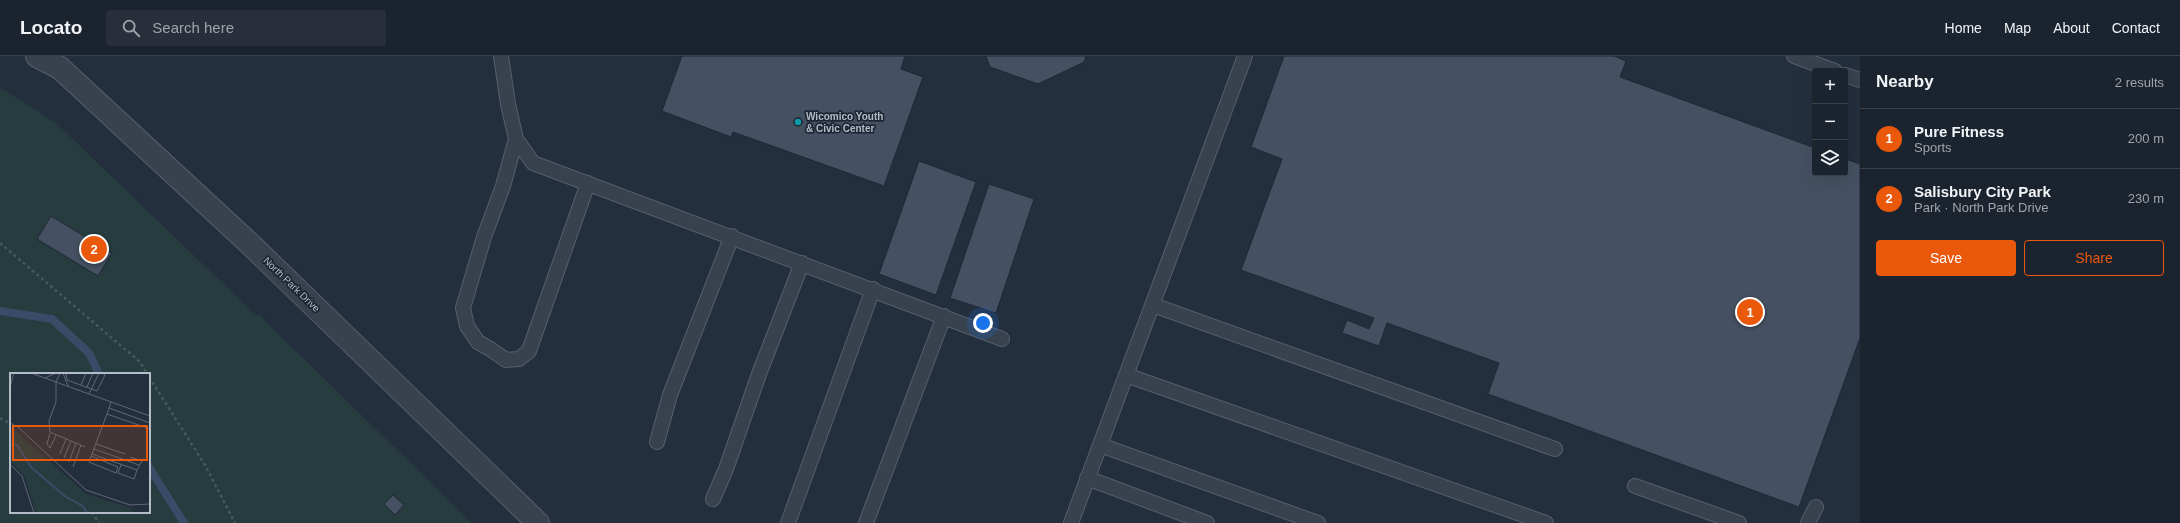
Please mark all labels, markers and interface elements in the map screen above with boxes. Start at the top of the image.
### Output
search box [106,10,386,46]
text: Locato [20,17,82,38]
icon: search [120,17,142,39]
text: Search here [152,19,234,36]
text: Home [1945,20,1982,36]
text: Map [2004,20,2031,36]
text: About [2053,20,2090,36]
text: Contact [2112,20,2160,36]
map controls [1812,68,1848,176]
button: + [1812,68,1848,104]
text: Nearby [1876,72,1934,91]
text: 2 results [2115,75,2164,90]
button: − [1812,104,1848,140]
place label: Wicomico Youth & Civic Center [806,111,883,134]
marker: Wicomico Youth & Civic Center [793,117,803,127]
text: Pure Fitness [1914,123,2004,140]
text: 1 [1885,131,1893,146]
text: 200 m [2128,131,2164,146]
button: layers [1812,140,1848,176]
text: Sports [1914,140,1952,155]
text: Salisbury City Park [1914,183,2051,200]
text: 2 [1885,191,1893,206]
text: 230 m [2128,191,2164,206]
text: Park · North Park Drive [1914,200,2048,215]
pin: 2 [81,234,107,264]
button: Save [1876,240,2016,276]
button: Share [2024,240,2164,276]
street label: North Park Drive [261,255,322,314]
pin: 1 [1737,297,1763,327]
your location [973,313,993,333]
inset map [10,373,150,513]

